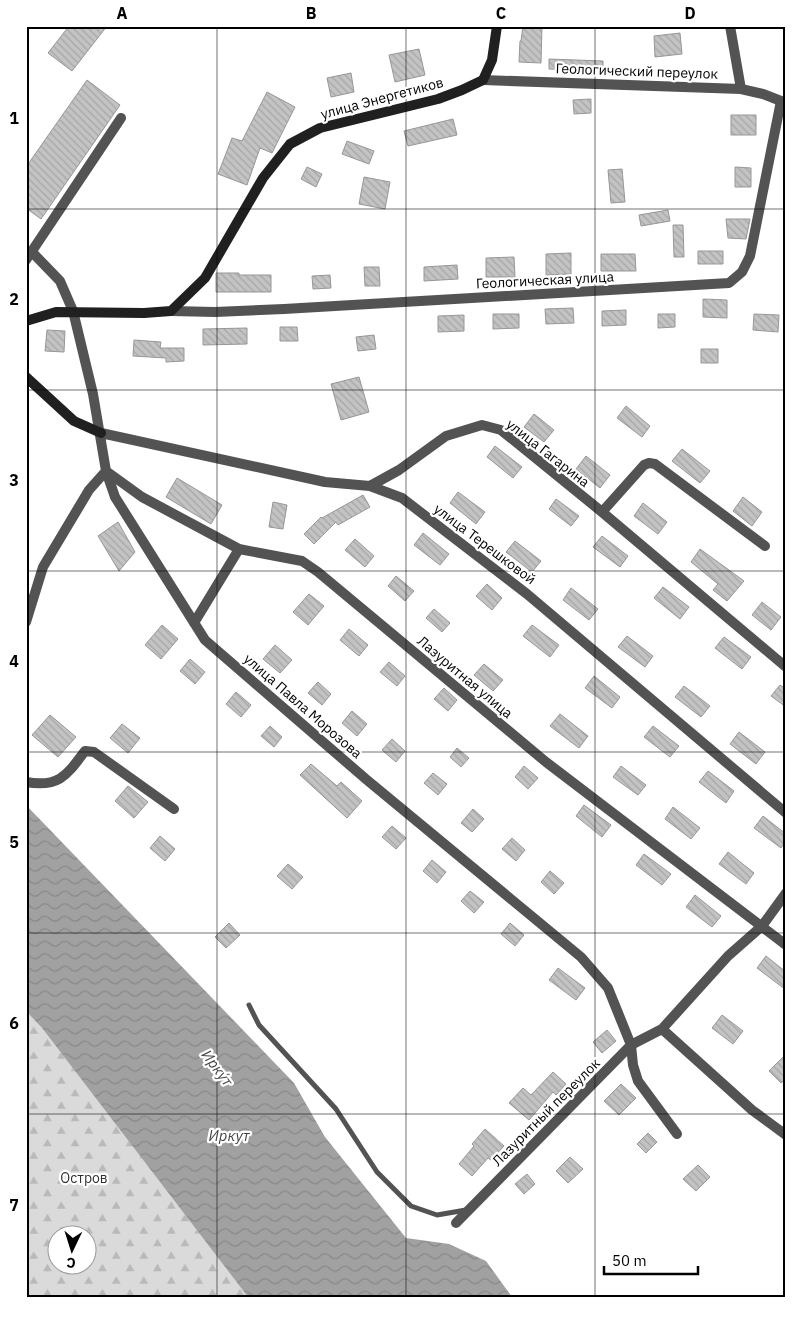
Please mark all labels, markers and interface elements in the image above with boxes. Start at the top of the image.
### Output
text: A [117,3,128,23]
text: B [306,3,317,23]
text: C [496,3,506,23]
text: D [684,3,696,23]
street label: Геологический переулок [555,59,719,83]
street label: улица Энергетиков [319,73,445,123]
text: 1 [9,108,19,128]
street label: Геологическая улица [476,267,615,293]
text: 2 [9,289,19,309]
street label: улица Гагарина [503,415,594,491]
text: 3 [9,470,19,490]
street label: улица Терешковой [430,500,540,588]
street label: Лазуритная улица [414,632,517,723]
street label: улица Павла Морозова [240,650,366,763]
text: 4 [9,651,19,671]
text: 5 [9,832,19,852]
text: 6 [9,1013,19,1033]
water label: Ирку́т [198,1046,238,1091]
street label: Лазуритный переулок [488,1054,604,1170]
water label: Иркут [209,1126,251,1145]
park label: Остров [60,1169,108,1187]
text: 7 [9,1195,19,1215]
north arrow [48,1226,98,1276]
scale bar [604,1243,698,1275]
text: 50 m [612,1251,647,1270]
text: С [66,1254,76,1272]

